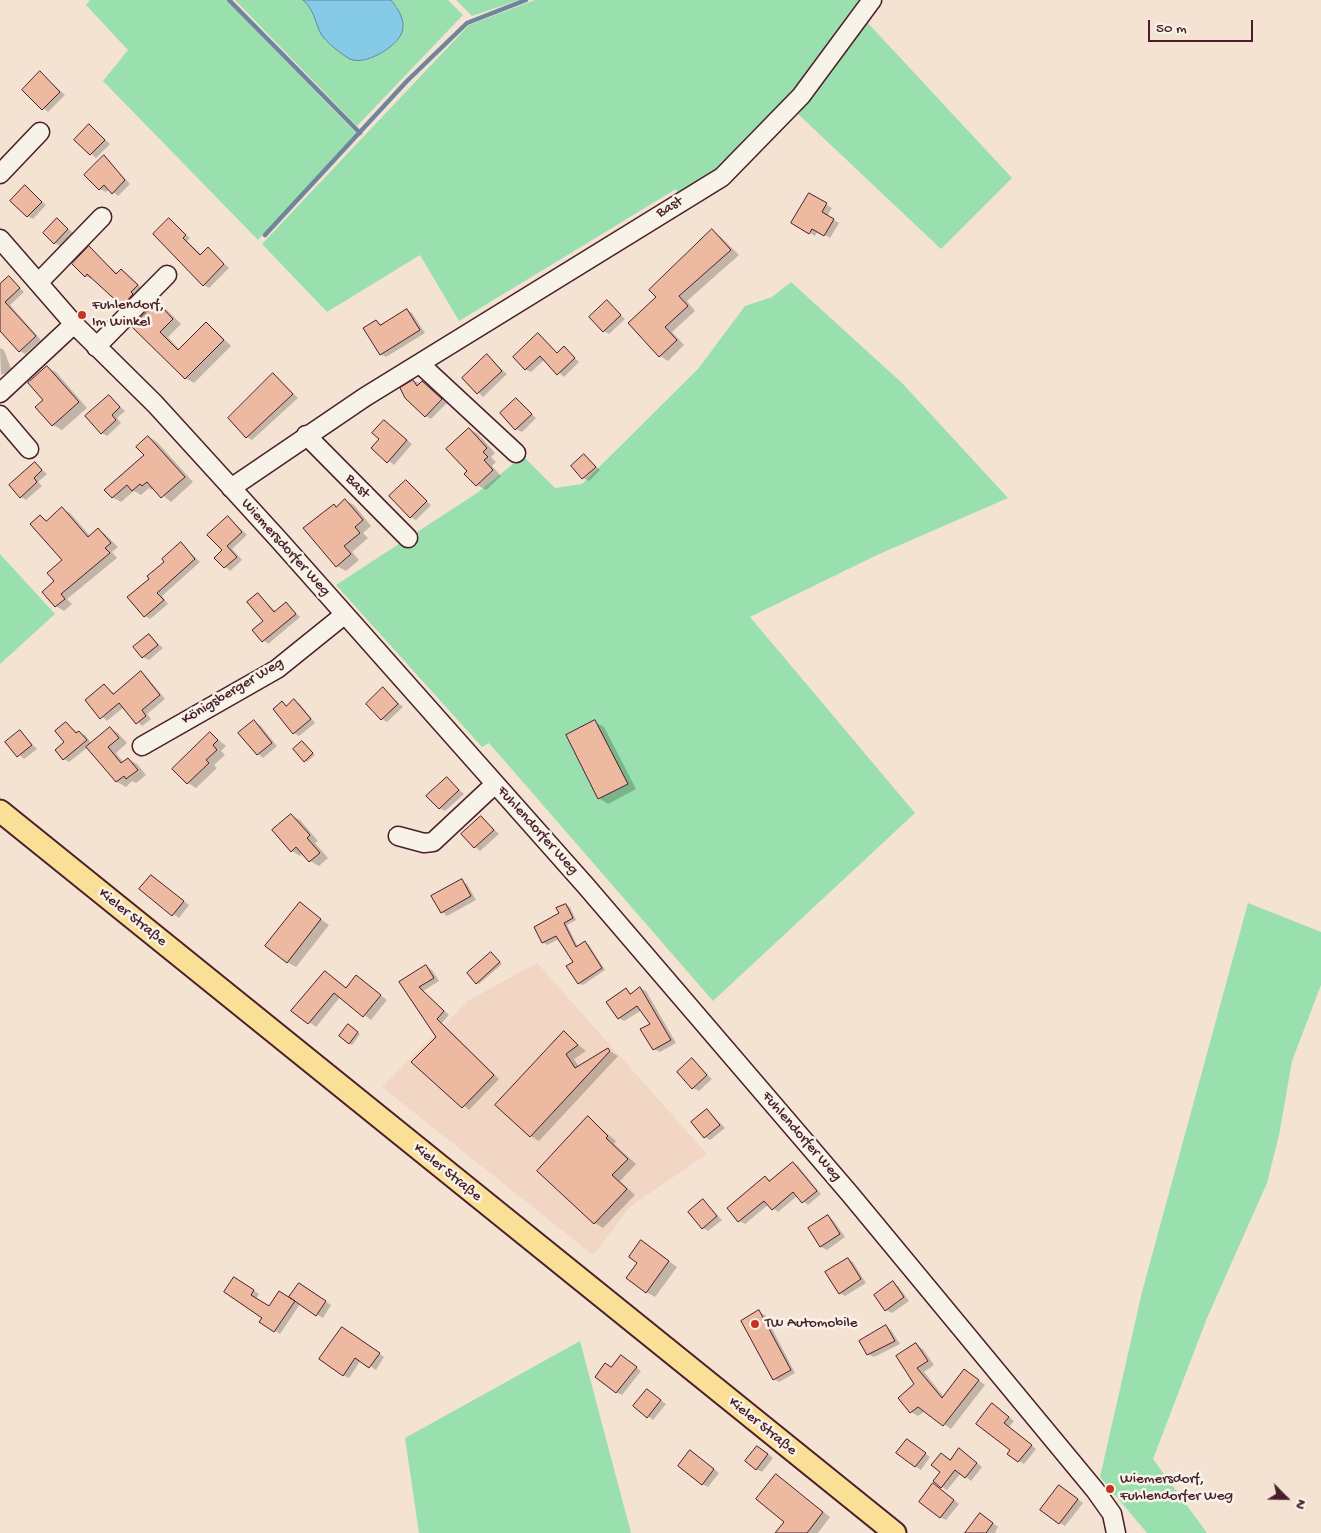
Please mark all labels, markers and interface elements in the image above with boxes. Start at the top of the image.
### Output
scale bar [1151,10,1256,42]
text: 50 m [1156,20,1187,38]
street label: Bast [654,193,686,223]
place label: Fuhlendorf, Im Winkel [92,297,164,332]
marker: Fuhlendorf, Im Winkel [76,309,88,321]
street label: Bast [341,471,373,503]
street label: Wiemersdorfer Weg [236,496,334,600]
street label: Königsberger Weg [179,655,287,729]
street label: Fuhlendorfer Weg [492,783,582,879]
street label: Kieler Straße [94,885,170,951]
street label: Fuhlendorfer Weg [757,1088,845,1186]
street label: Kieler Straße [409,1140,485,1206]
place label: TW Automobile [765,1315,858,1333]
marker: TW Automobile [749,1318,761,1330]
street label: Kieler Straße [724,1394,800,1460]
place label: Wiemersdorf, Fuhlendorfer Weg [1120,1471,1233,1506]
north arrow [1261,1473,1311,1523]
marker: Wiemersdorf, Fuhlendorfer Weg [1104,1483,1116,1495]
text: N [1291,1497,1310,1512]

